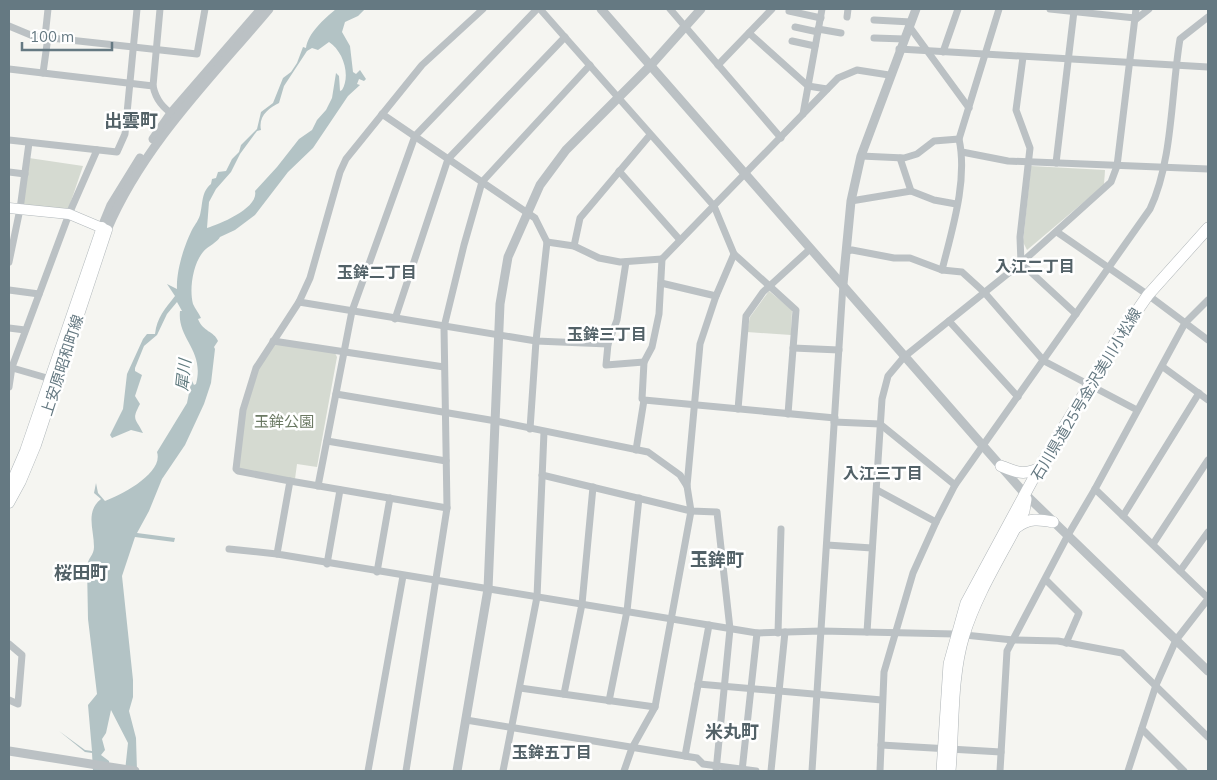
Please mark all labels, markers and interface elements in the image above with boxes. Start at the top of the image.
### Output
scale bar [22,20,112,52]
text: 100 m [30,27,74,46]
district label: 出雲町 [104,109,158,132]
district label: 入江二丁目 [995,256,1075,276]
district label: 玉鉾二丁目 [337,262,417,282]
street label: 石川県道25号金沢美川小松線 [1027,304,1145,484]
street label: 上安原昭和町線 [37,312,87,418]
district label: 玉鉾三丁目 [567,324,647,344]
water label: 犀川 [171,356,195,392]
park label: 玉鉾公園 [254,412,314,431]
district label: 入江三丁目 [843,463,923,483]
district label: 玉鉾町 [690,548,744,571]
district label: 桜田町 [54,561,108,584]
district label: 米丸町 [705,720,759,743]
district label: 玉鉾五丁目 [512,742,592,762]

